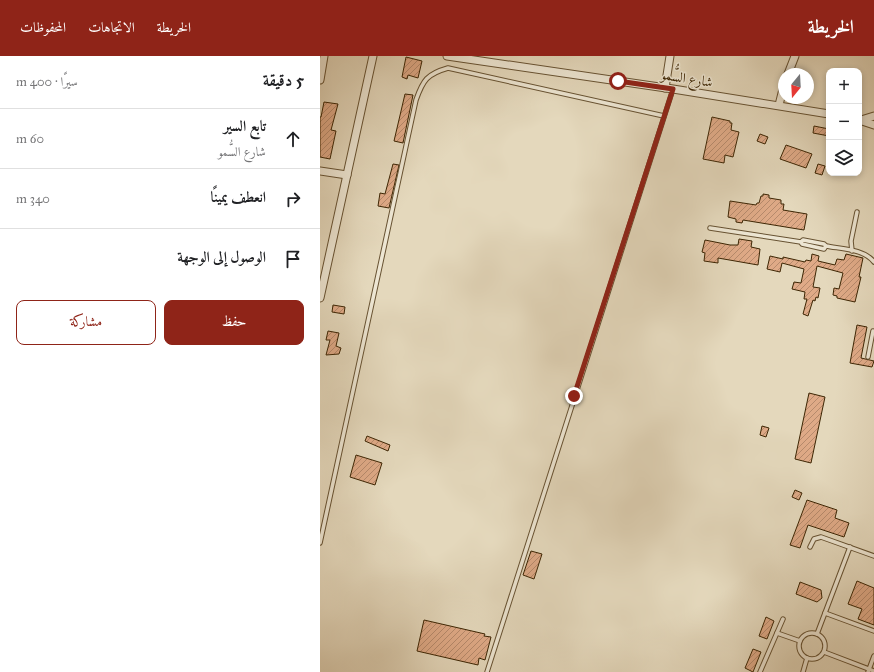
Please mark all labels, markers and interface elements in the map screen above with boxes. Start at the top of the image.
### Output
text: الخريطة [808,15,854,38]
text: المحفوظات [20,19,66,36]
text: الاتجاهات [88,19,135,36]
text: الخريطة [157,19,191,36]
street label: شارع السُّمو [657,61,715,94]
north arrow [778,68,814,104]
map controls [826,68,862,176]
button: + [826,68,862,104]
text: 5 دقيقة [263,70,304,91]
route start [609,72,627,90]
text: سيرًا · 400 m [16,74,78,90]
button: − [826,104,862,140]
text: تابع السير [224,117,266,135]
icon: ahead [282,128,304,150]
text: 60 m [16,131,44,147]
button: layers [826,140,862,176]
text: شارع السُّمو [218,144,266,160]
text: انعطف يمينًا [211,188,266,206]
icon: right [282,188,304,210]
text: 340 m [16,191,50,207]
text: الوصول إلى الوجهة [177,248,266,266]
icon: arrive [282,248,304,270]
button: مشاركة [16,300,156,345]
button: حفظ [164,300,304,345]
route end [565,387,583,405]

